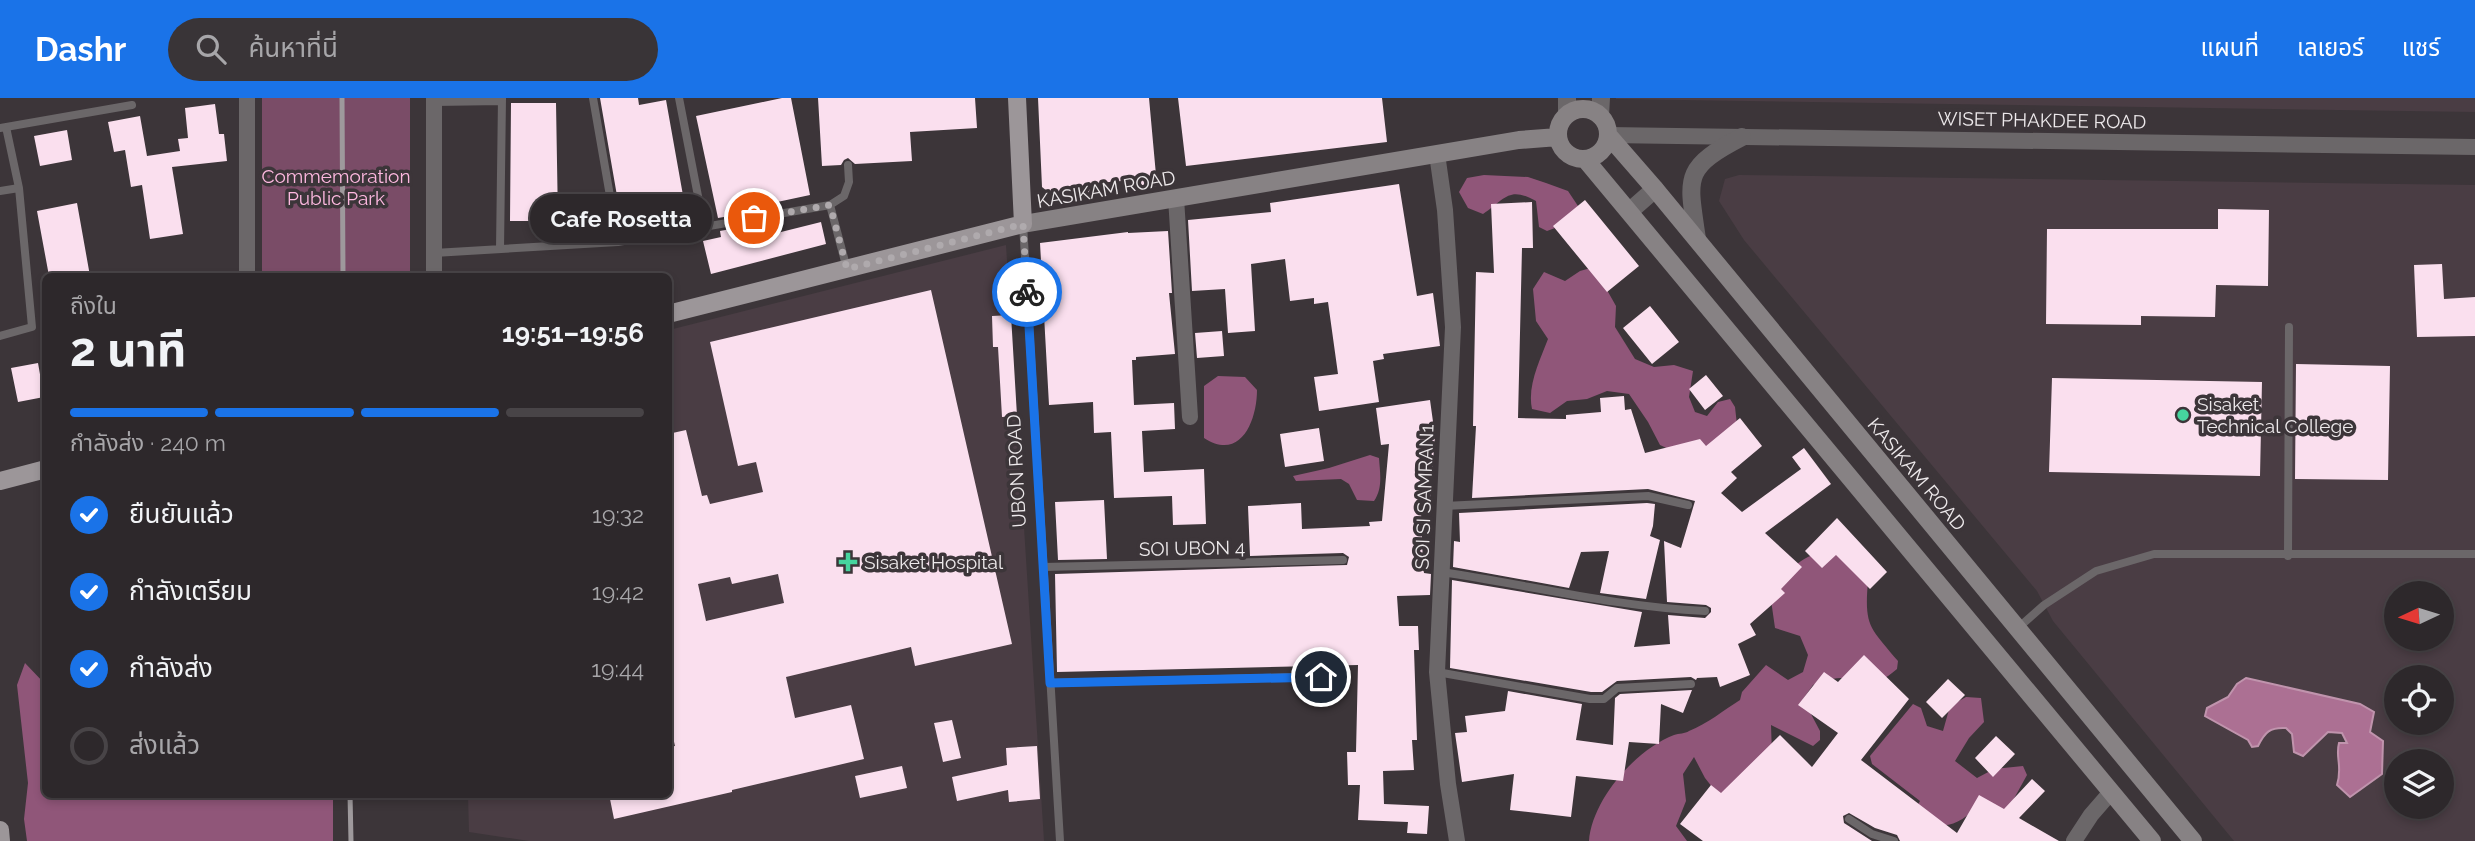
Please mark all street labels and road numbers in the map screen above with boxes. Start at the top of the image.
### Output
street label: WISET PHAKDEE ROAD [1937,107,2147,133]
street label: KASIKAM ROAD [1035,166,1177,212]
street label: KASIKAM ROAD [1863,413,1971,535]
street label: UBON ROAD [1002,414,1030,528]
street label: SOI SI SAMRAN1 [1410,424,1438,570]
street label: SOI UBON 4 [1139,536,1245,560]

